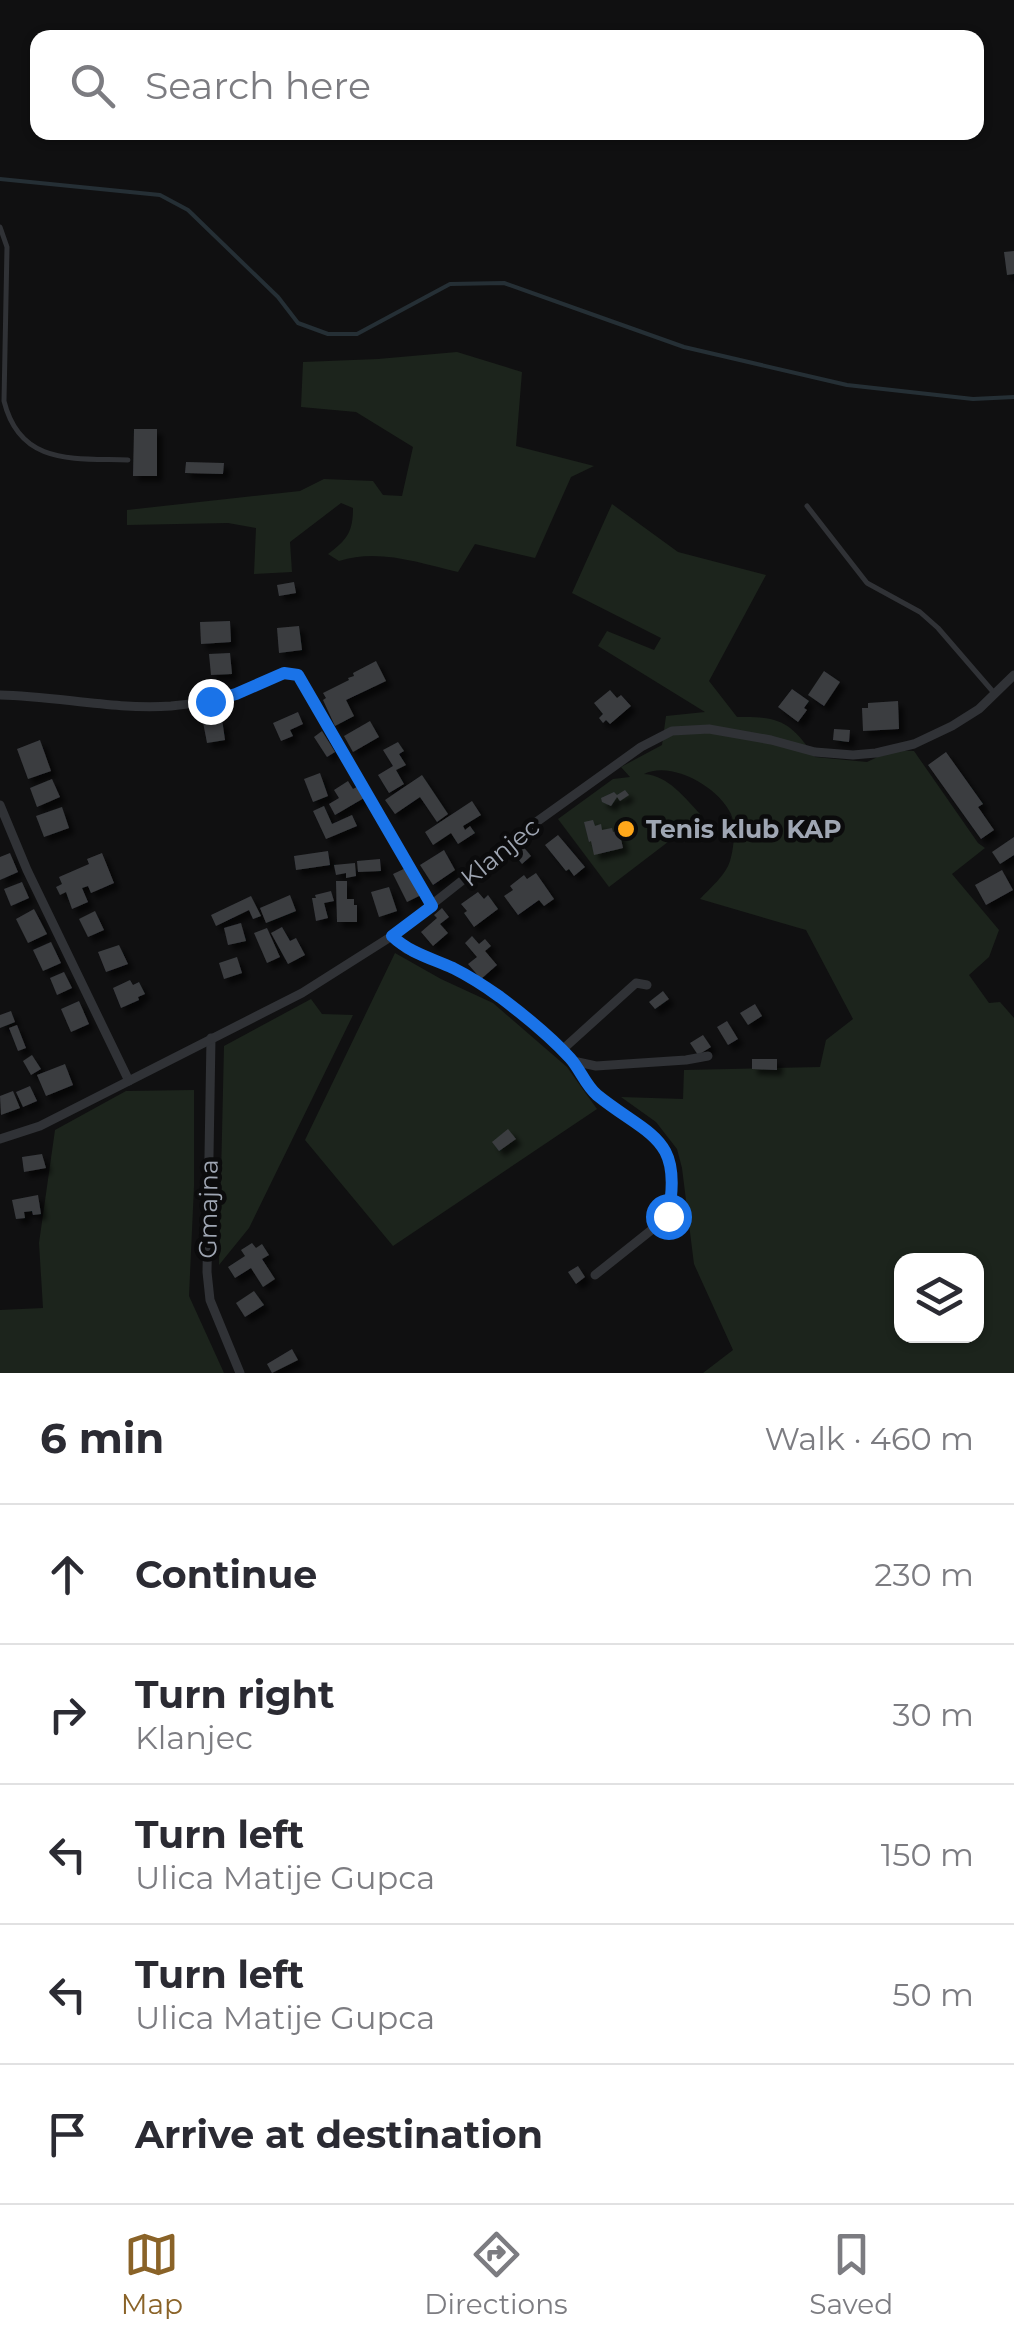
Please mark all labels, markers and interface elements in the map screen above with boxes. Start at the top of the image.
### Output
search box [30,30,984,140]
icon: search [65,58,120,113]
text: Search here [145,62,371,109]
route end [188,679,234,725]
street label: Klanjec [455,811,545,893]
place label: Tenis klub KAP [646,814,842,844]
marker: Tenis klub KAP [615,818,637,840]
street label: Gmajna [192,1159,224,1259]
route start [646,1194,692,1240]
map controls [894,1253,984,1343]
button: layers [894,1253,984,1343]
text: 6 min [40,1412,164,1464]
text: Walk · 460 m [765,1419,974,1458]
icon: ahead [40,1547,95,1602]
text: Continue [135,1551,317,1598]
text: 230 m [874,1555,974,1594]
text: Turn right [135,1671,334,1718]
icon: right [40,1687,95,1742]
text: 30 m [892,1695,974,1734]
text: Klanjec [135,1718,253,1757]
text: Turn left [135,1811,304,1858]
icon: left [40,1827,95,1882]
text: 150 m [881,1835,974,1874]
text: Ulica Matije Gupca [135,1858,435,1897]
text: Turn left [135,1951,304,1998]
icon: left [40,1967,95,2022]
text: 50 m [892,1975,974,2014]
text: Ulica Matije Gupca [135,1998,435,2037]
icon: arrive [40,2107,95,2162]
text: Arrive at destination [135,2111,543,2158]
tab: Map [121,2227,183,2321]
tab: Directions [424,2227,568,2321]
tab: Saved [809,2227,893,2321]

